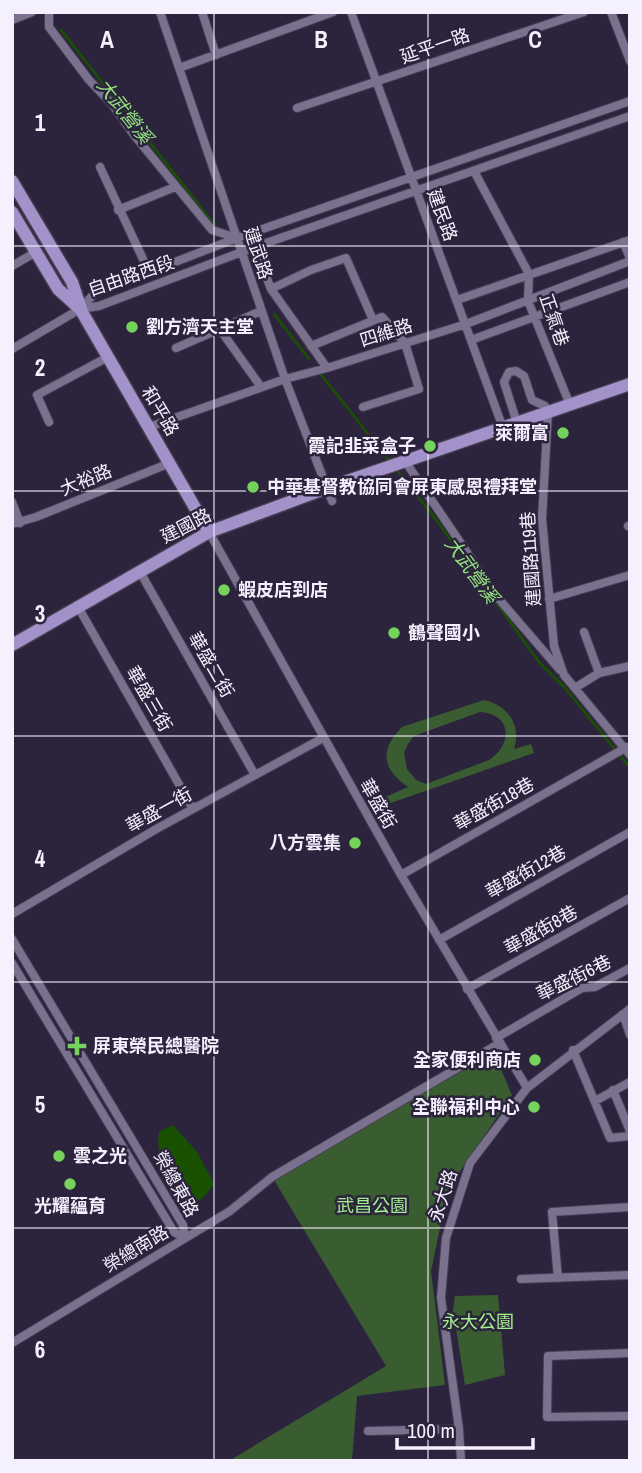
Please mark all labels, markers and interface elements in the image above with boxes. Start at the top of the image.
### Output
street label: 延平一路 [397,22,473,69]
text: A [100,24,114,55]
text: B [314,24,328,55]
text: C [528,24,542,55]
water label: 大武營溪 [91,73,160,151]
text: 1 [35,107,46,138]
street label: 建民路 [421,185,463,244]
street label: 建武路 [238,223,279,282]
street label: 自由路西段 [84,249,177,302]
street label: 正氣巷 [534,290,575,349]
street label: 四維路 [356,312,415,353]
place label: 劉方濟天主堂 [146,314,254,339]
marker: 劉方濟天主堂 [124,319,140,335]
text: 2 [35,352,45,383]
street label: 和平路 [136,381,185,440]
place label: 萊爾富 [495,420,549,445]
marker: 萊爾富 [555,425,571,441]
place label: 霞記韭菜盒子 [308,433,416,458]
marker: 霞記韭菜盒子 [422,438,438,454]
street label: 大裕路 [56,458,116,501]
place label: 中華基督教協同會屏東感恩禮拜堂 [267,474,537,499]
marker: 中華基督教協同會屏東感恩禮拜堂 [245,479,261,495]
street label: 建國路 [156,502,216,549]
street label: 建國路119巷 [515,511,546,608]
water label: 大武營溪 [439,532,507,611]
place label: 蝦皮店到店 [238,577,328,602]
marker: 蝦皮店到店 [216,582,232,598]
text: 3 [35,598,45,629]
place label: 鶴聲國小 [408,620,480,645]
marker: 鶴聲國小 [386,625,402,641]
street label: 華盛二街 [183,627,240,702]
street label: 華盛三街 [121,661,178,736]
street label: 華盛街18巷 [449,771,538,836]
street label: 華盛街 [354,774,403,833]
street label: 華盛一街 [121,781,196,838]
place label: 八方雲集 [269,830,341,855]
marker: 八方雲集 [347,835,363,851]
street label: 華盛街12巷 [481,839,570,904]
text: 4 [35,843,46,874]
street label: 華盛街8巷 [500,899,582,960]
street label: 華盛街6巷 [532,949,615,1006]
place label: 屏東榮民總醫院 [93,1033,219,1058]
marker: 屏東榮民總醫院 [67,1036,87,1056]
place label: 全家便利商店 [413,1047,521,1072]
marker: 全家便利商店 [527,1052,543,1068]
text: 5 [35,1089,45,1120]
place label: 全聯福利中心 [412,1094,520,1119]
marker: 全聯福利中心 [526,1099,542,1115]
place label: 雲之光 [73,1143,127,1168]
street label: 榮總東路 [148,1146,205,1221]
marker: 雲之光 [51,1148,67,1164]
street label: 永大路 [422,1166,463,1225]
marker: 光耀蘊育 [62,1176,78,1192]
place label: 光耀蘊育 [34,1193,106,1218]
park label: 武昌公園 [336,1193,408,1218]
street label: 榮總南路 [98,1219,173,1278]
park label: 永大公園 [442,1309,514,1334]
text: 6 [35,1334,45,1365]
scale bar [397,1406,534,1450]
text: 100 m [407,1416,455,1445]

